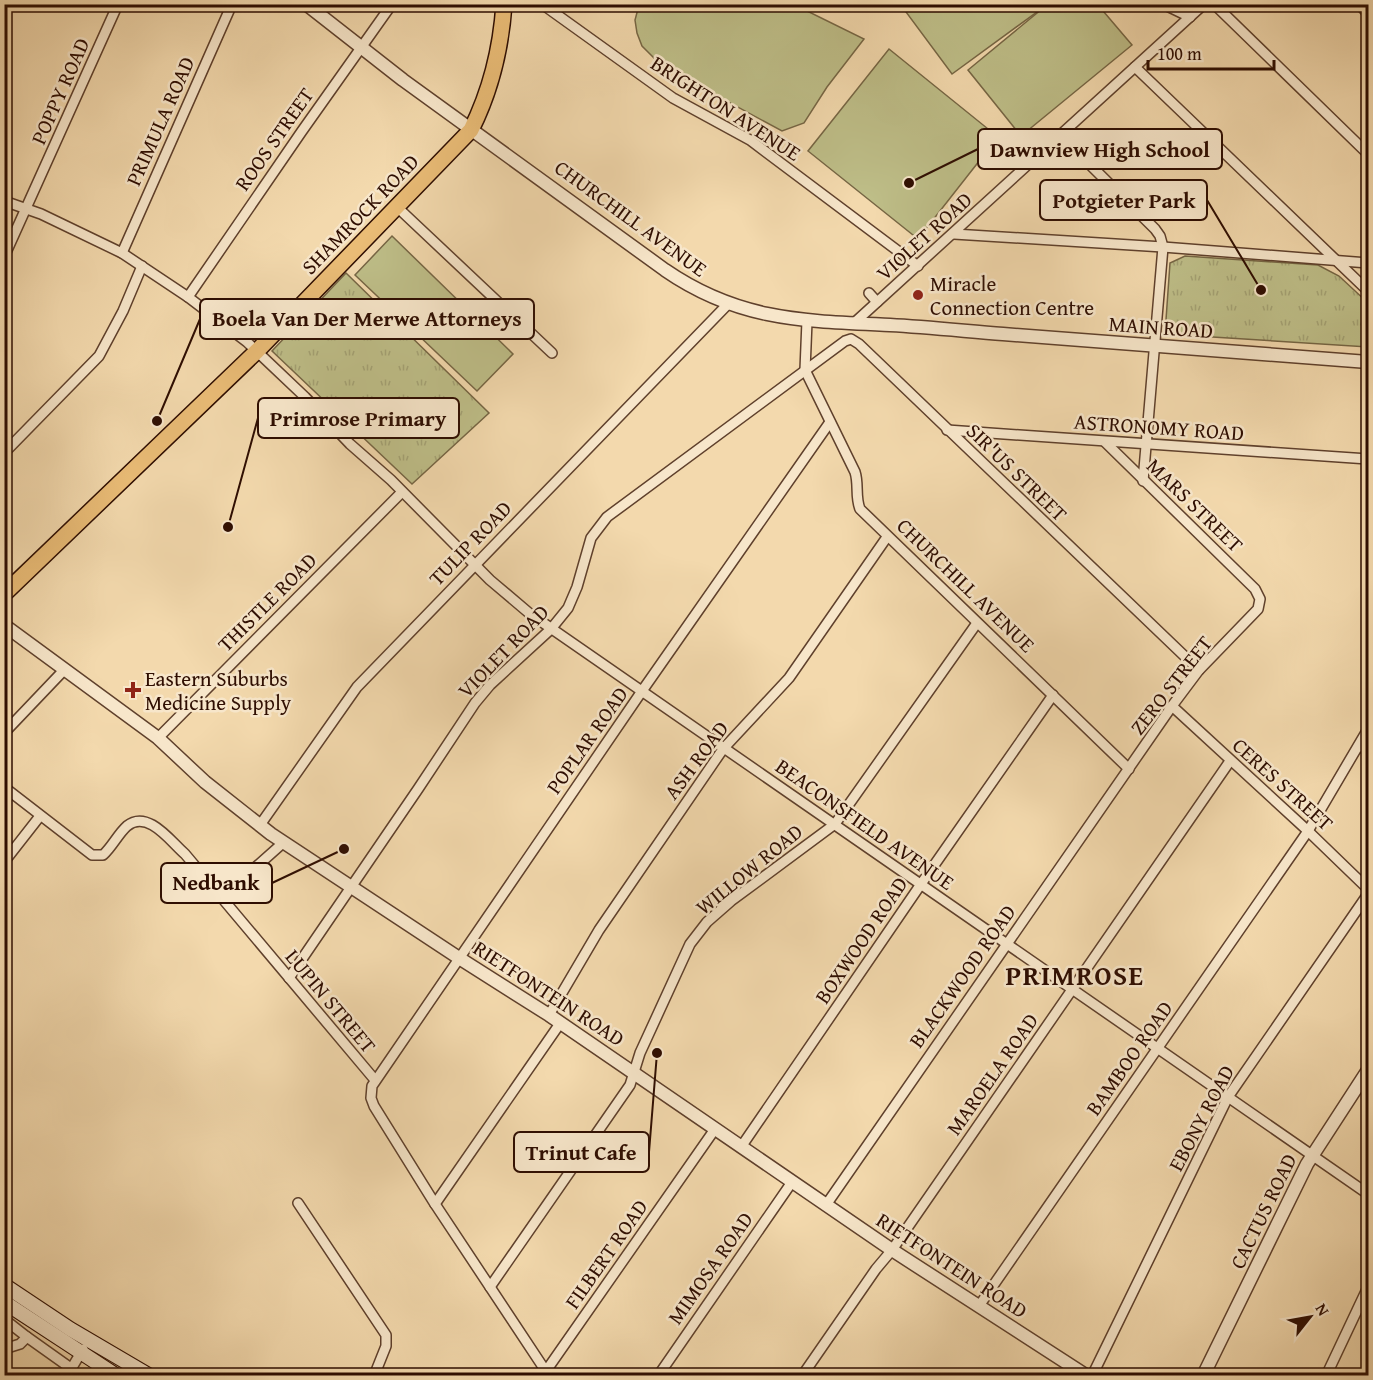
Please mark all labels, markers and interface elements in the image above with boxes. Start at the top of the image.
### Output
street label: POPPY ROAD [23,33,97,149]
scale bar [1148,33,1274,71]
text: 100 m [1157,40,1202,67]
street label: BRIGHTON AVENUE [645,48,807,168]
street label: PRIMULA ROAD [118,52,202,190]
street label: ROOS STREET [227,81,321,197]
callout: Dawnview High School [978,129,1222,169]
text: Dawnview High School [990,133,1210,165]
street label: SHAMROCK ROAD [294,147,426,281]
street label: CHURCHILL AVENUE [548,152,714,284]
callout: Potgieter Park [1040,180,1207,220]
street label: VIOLET ROAD [869,184,979,288]
text: Potgieter Park [1053,184,1196,216]
place label: Miracle Connection Centre [930,268,1094,323]
marker: Miracle Connection Centre [911,288,925,302]
callout: Boela Van Der Merwe Attorneys [200,299,534,339]
text: Boela Van Der Merwe Attorneys [212,302,522,334]
street label: MAIN ROAD [1108,308,1214,346]
callout: Primrose Primary [258,398,459,438]
text: Primrose Primary [270,402,447,434]
street label: ASTRONOMY ROAD [1073,406,1245,448]
street label: SIR'US STREET [959,416,1075,528]
street label: MARS STREET [1140,451,1251,559]
street label: TULIP ROAD [421,493,519,593]
street label: CHURCHILL AVENUE [890,511,1042,660]
street label: THISTLE ROAD [210,545,324,659]
street label: VIOLET ROAD [450,597,556,705]
street label: ZERO STREET [1122,629,1220,741]
place label: Eastern Suburbs Medicine Supply [145,663,292,718]
street label: POPLAR ROAD [539,680,635,800]
marker: Eastern Suburbs Medicine Supply [126,683,140,697]
street label: ASH ROAD [656,714,736,806]
street label: CERES STREET [1226,730,1341,838]
street label: BEACONSFIELD AVENUE [769,751,961,898]
street label: WILLOW ROAD [689,816,809,922]
callout: Nedbank [161,863,272,903]
text: Nedbank [173,866,260,898]
street label: BOXWOOD ROAD [807,870,915,1010]
street label: BLACKWOOD ROAD [901,898,1023,1054]
street label: RIETFONTEIN ROAD [467,932,631,1054]
street label: LUPIN STREET [278,942,384,1060]
district label: PRIMROSE [1005,955,1145,995]
street label: BAMBOO ROAD [1078,994,1180,1122]
street label: MAROELA ROAD [938,1007,1046,1141]
street label: EBONY ROAD [1160,1060,1242,1176]
callout: Trinut Cafe [514,1132,649,1172]
text: Trinut Cafe [526,1136,637,1168]
street label: CACTUS ROAD [1222,1148,1304,1274]
street label: FILBERT ROAD [557,1193,655,1315]
street label: RIETFONTEIN ROAD [870,1204,1034,1326]
street label: MIMOSA ROAD [660,1205,760,1331]
north arrow [1280,1287,1340,1347]
text: N [1310,1299,1336,1320]

